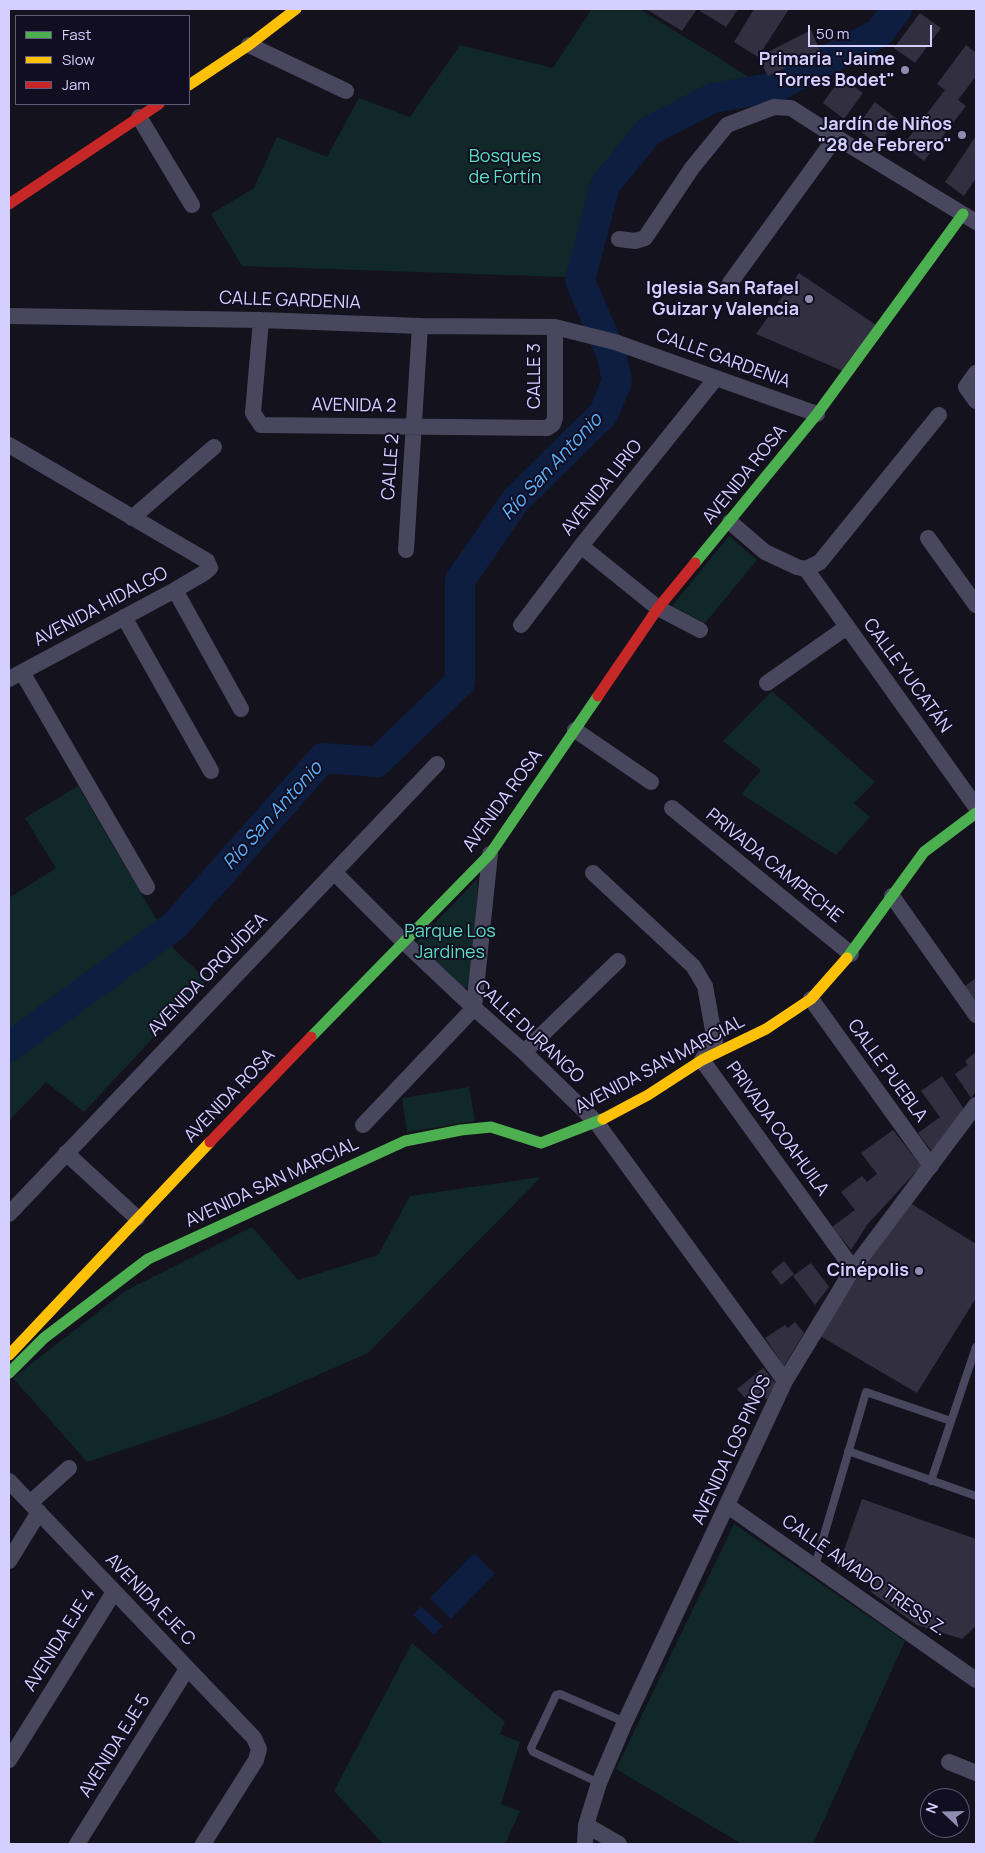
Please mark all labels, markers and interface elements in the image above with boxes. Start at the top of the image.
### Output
legend [15,15,190,105]
scale bar [810,15,934,47]
text: 50 m [816,23,850,44]
text: Fast [62,24,91,45]
text: Slow [62,49,95,70]
place label: Primaria "Jaime Torres Bodet" [759,49,895,92]
marker: Primaria "Jaime Torres Bodet" [899,64,911,76]
text: Jam [62,74,90,95]
place label: Jardín de Niños "28 de Febrero" [818,114,952,156]
marker: Jardín de Niños "28 de Febrero" [956,129,968,141]
park label: Bosques de Fortín [469,146,541,188]
place label: Iglesia San Rafael Guizar y Valencia [646,278,799,320]
street label: CALLE GARDENIA [219,288,361,314]
marker: Iglesia San Rafael Guizar y Valencia [803,293,815,305]
street label: CALLE GARDENIA [653,325,793,393]
street label: CALLE 3 [524,343,546,409]
street label: AVENIDA 2 [311,394,397,418]
water label: Río San Antonio [497,409,607,525]
street label: AVENIDA ROSA [698,421,792,529]
street label: CALLE 2 [378,433,404,501]
street label: AVENIDA LIRIO [557,436,647,540]
street label: AVENIDA HIDALGO [30,563,172,651]
street label: CALLE YUCATÁN [858,615,956,737]
street label: AVENIDA ROSA [459,746,547,856]
water label: Río San Antonio [219,757,327,875]
street label: PRIVADA CAMPECHE [701,804,847,928]
street label: AVENIDA ORQUÍDEA [144,909,272,1041]
park label: Parque Los Jardines [404,921,496,964]
street label: CALLE DURANGO [470,976,588,1088]
street label: AVENIDA SAN MARCIAL [572,1011,748,1119]
street label: CALLE PUEBLA [843,1015,931,1127]
street label: AVENIDA ROSA [180,1045,280,1147]
street label: PRIVADA COAHUILA [721,1058,833,1200]
street label: AVENIDA SAN MARCIAL [182,1133,362,1233]
place label: Cinépolis [827,1260,909,1282]
marker: Cinépolis [913,1265,925,1277]
street label: AVENIDA LOS PINOS [688,1372,776,1528]
street label: CALLE AMADO TRESS Z. [777,1511,951,1641]
street label: AVENIDA EJE C [101,1549,199,1651]
street label: AVENIDA EJE 4 [20,1584,100,1696]
street label: AVENIDA EJE 5 [75,1691,155,1801]
north arrow [920,1788,970,1838]
text: N [921,1800,942,1816]

